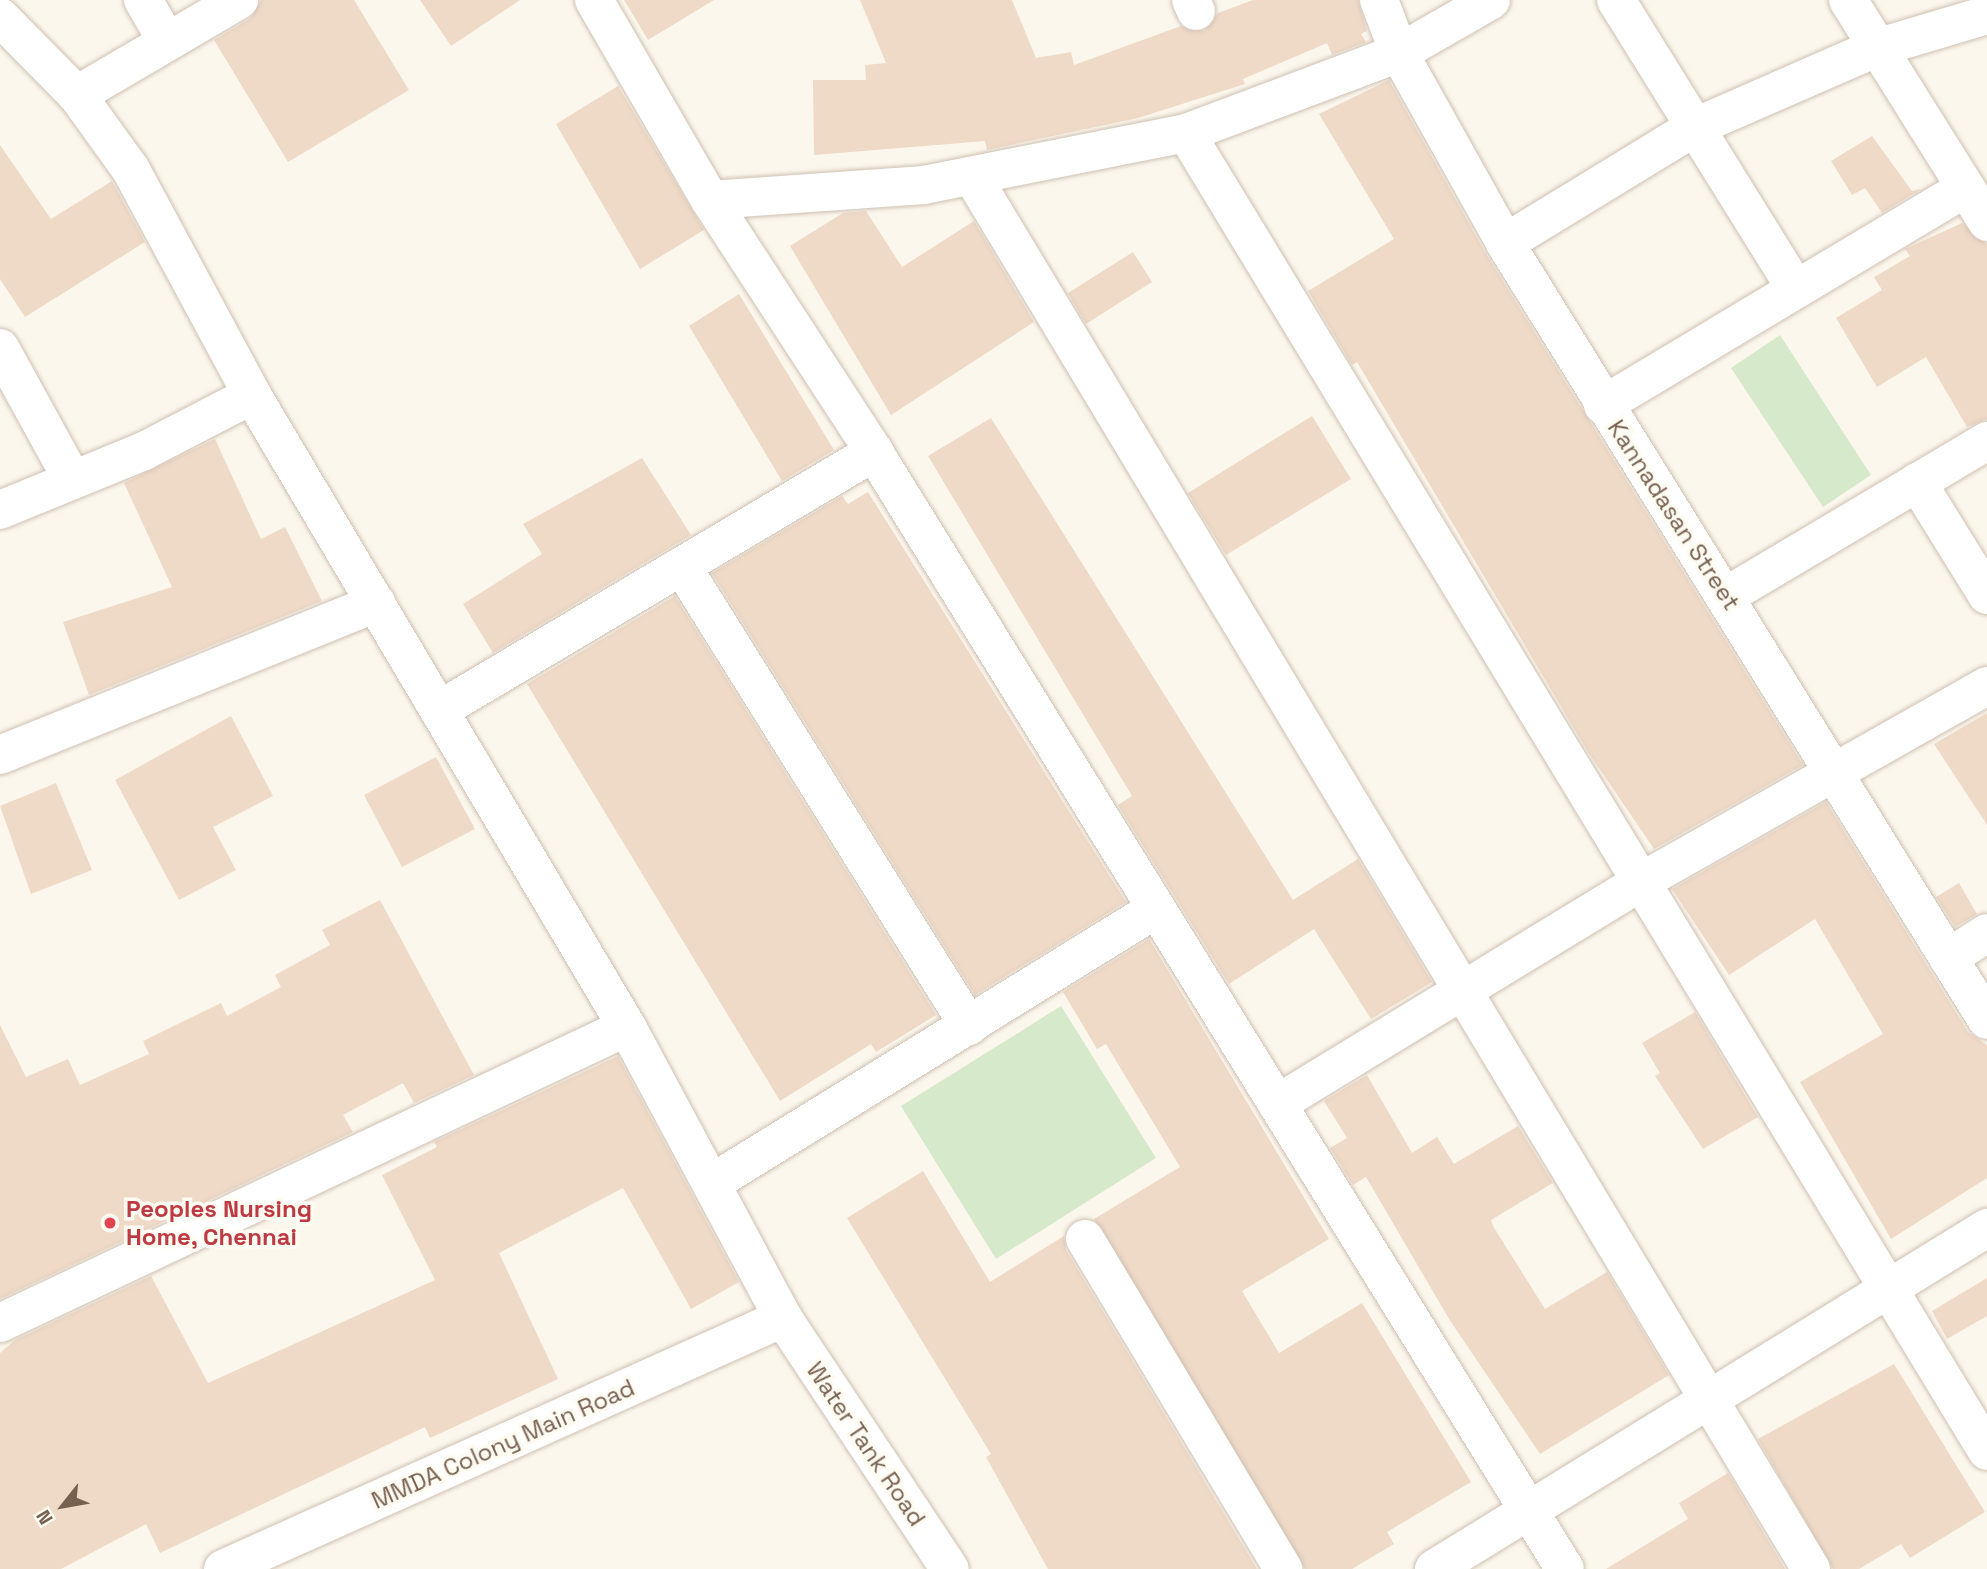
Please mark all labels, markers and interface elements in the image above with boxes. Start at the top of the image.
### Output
street label: Kannadasan Street [1602,414,1746,616]
place label: Peoples Nursing Home, Chennai [126,1195,312,1251]
marker: Peoples Nursing Home, Chennai [100,1213,120,1233]
street label: Water Tank Road [800,1356,932,1532]
street label: MMDA Colony Main Road [367,1373,639,1515]
north arrow [28,1471,98,1541]
text: N [31,1505,59,1529]

